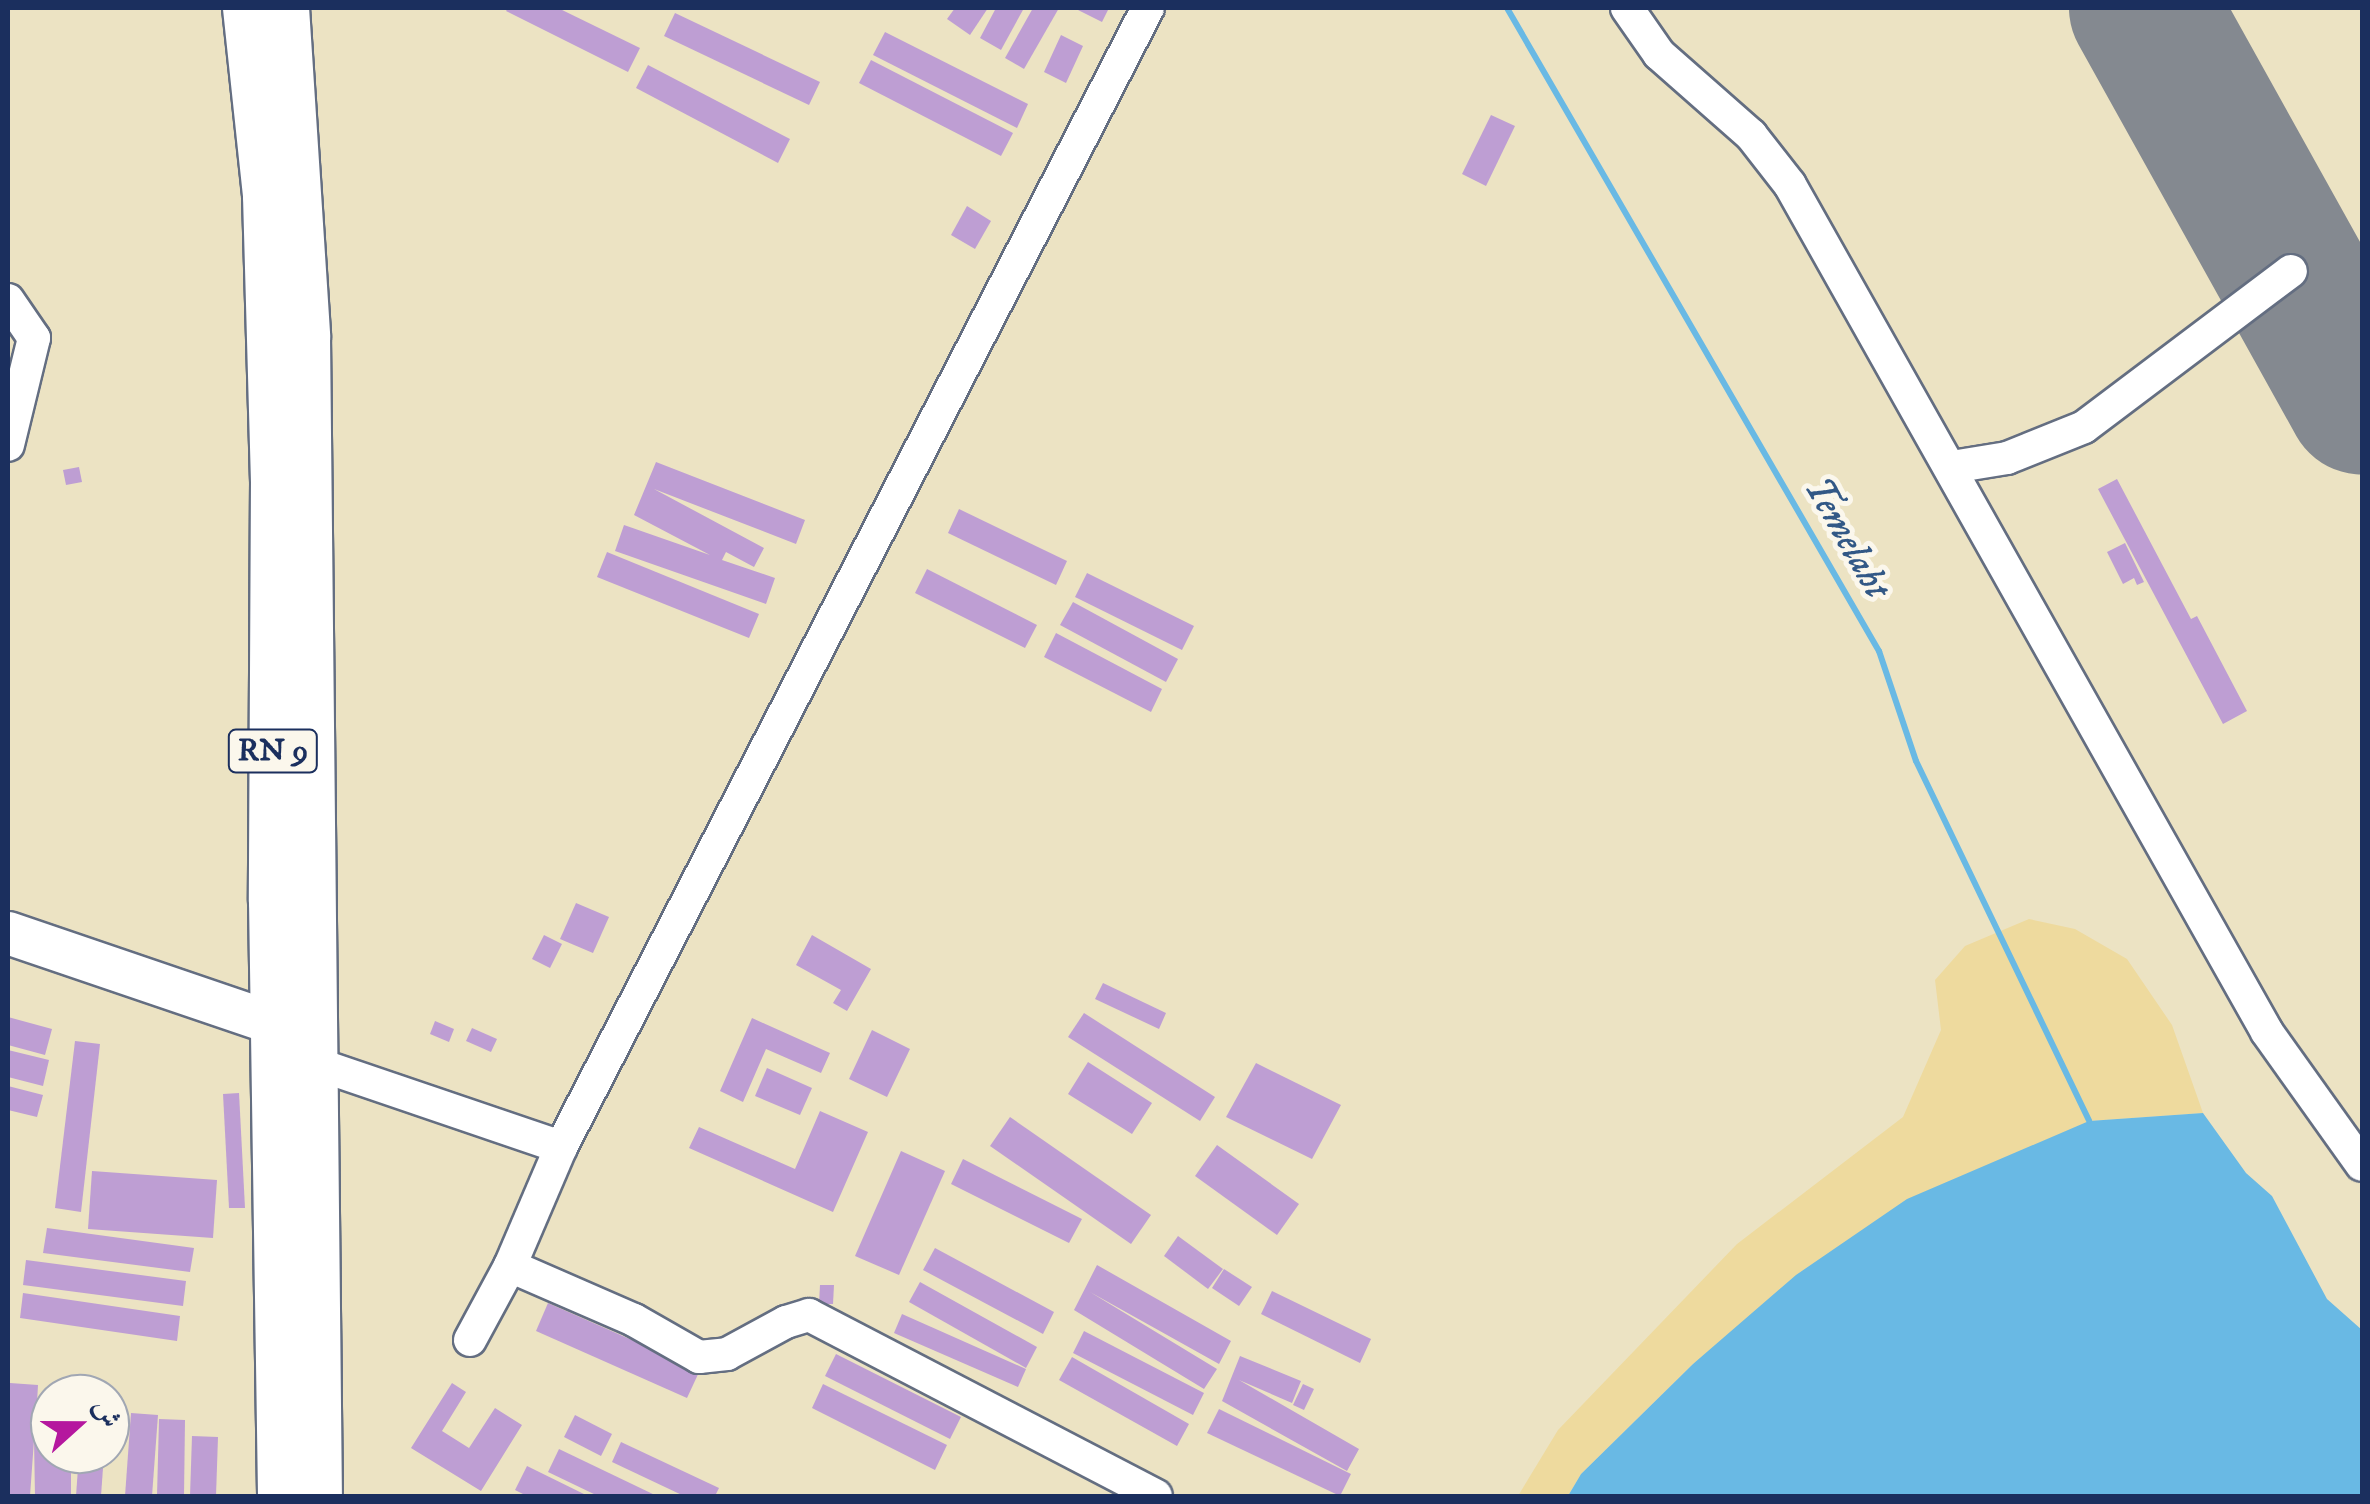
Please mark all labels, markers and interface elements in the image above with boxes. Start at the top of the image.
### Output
water label: Temelaht [1793,469,1899,607]
road number: RN 9 [226,724,320,778]
north arrow [30,1374,130,1474]
text: ش [85,1395,128,1433]

